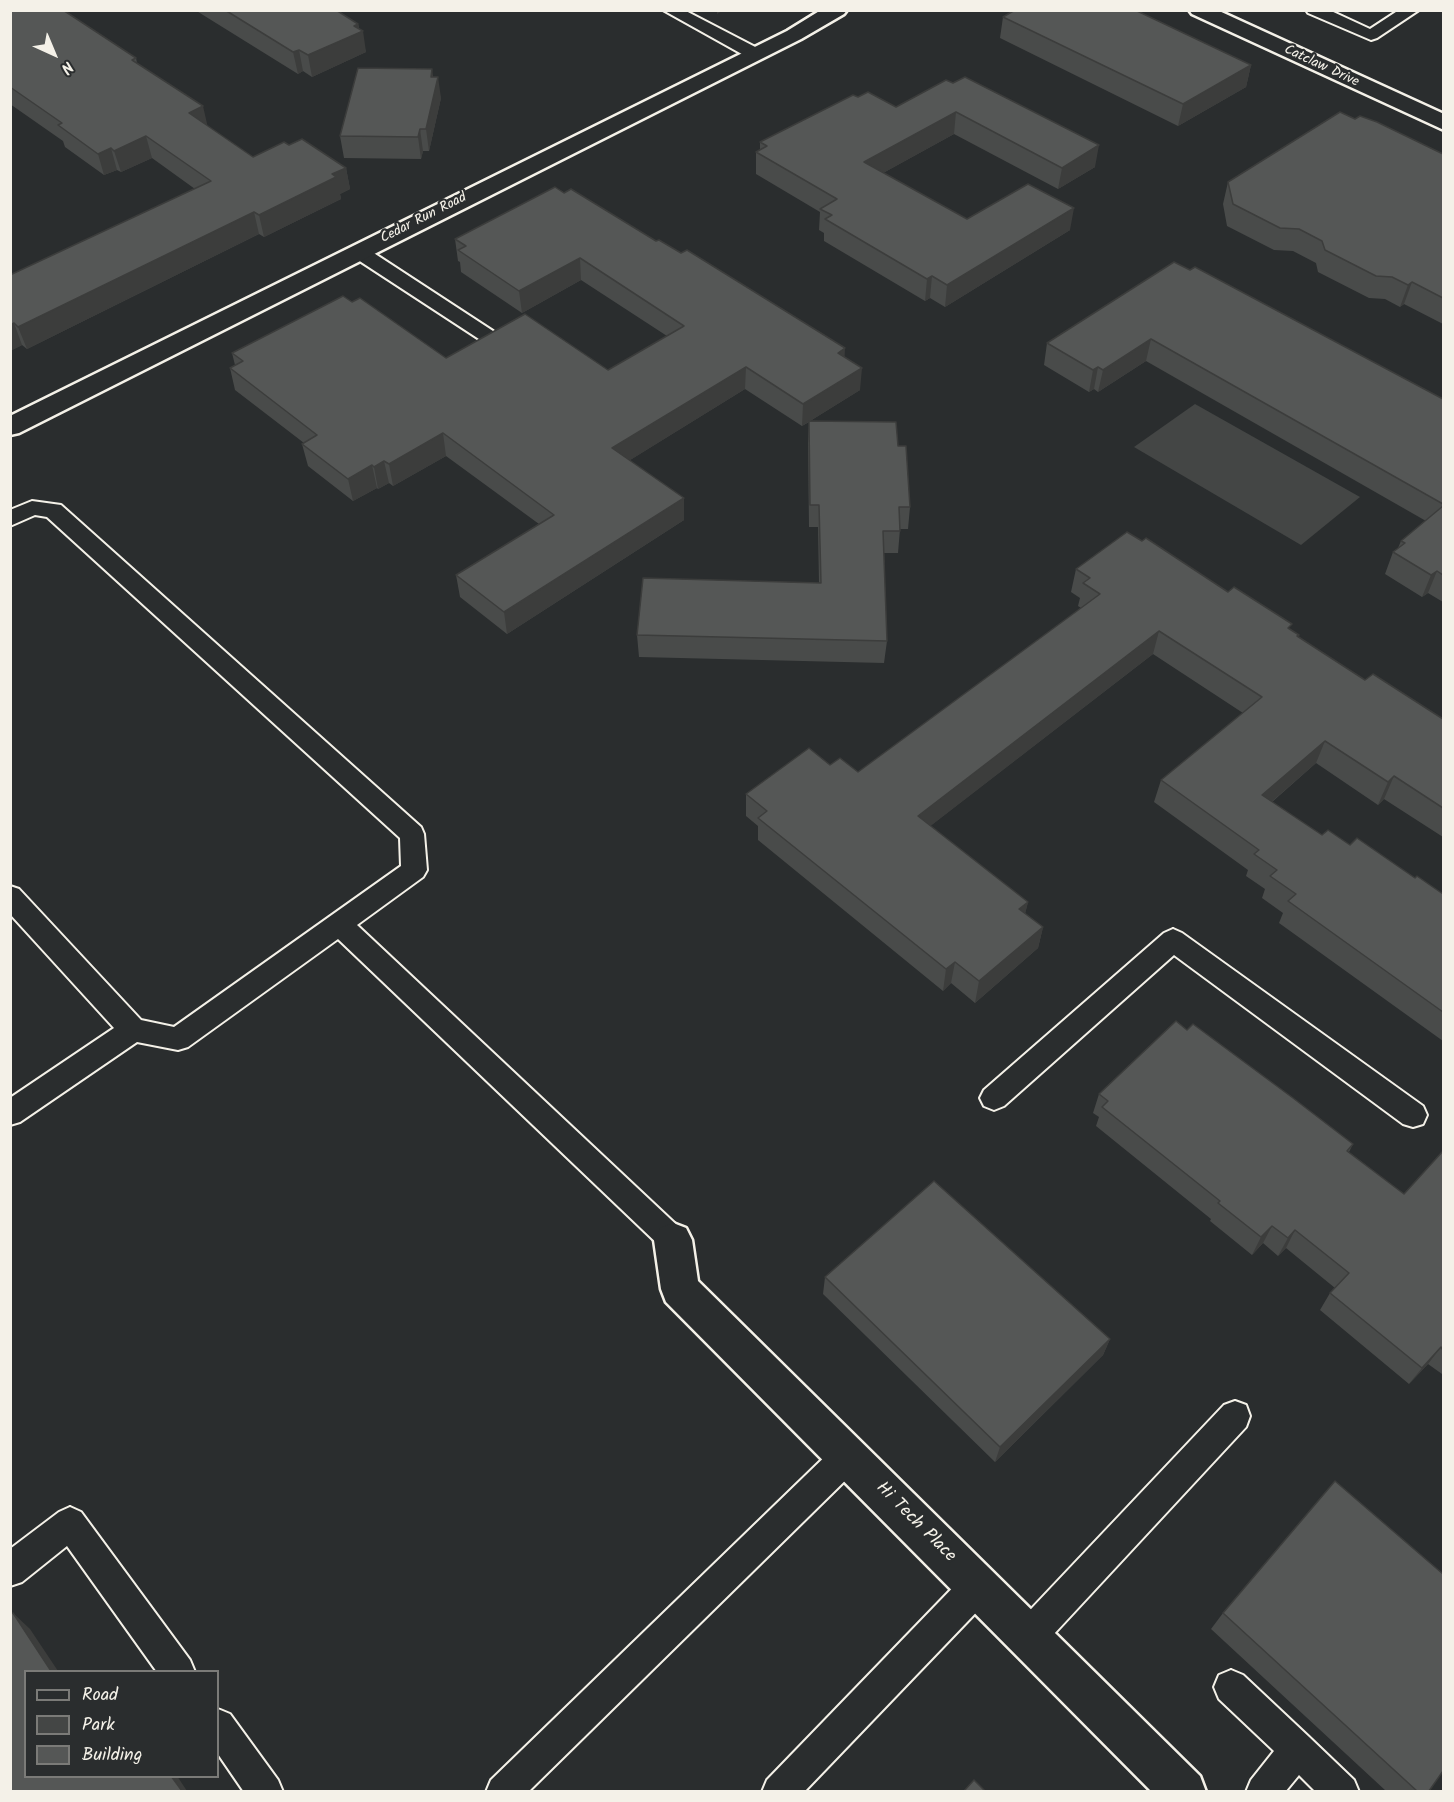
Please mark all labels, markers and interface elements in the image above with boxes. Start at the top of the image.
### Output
north arrow [24,24,84,84]
street label: Catclaw Drive [1281,42,1361,92]
text: N [55,55,79,80]
street label: Cedar Run Road [378,190,470,248]
street label: Hi Tech Place [870,1478,960,1568]
legend [24,1670,219,1778]
text: Road [82,1681,118,1710]
text: Park [82,1711,115,1740]
text: Building [82,1741,142,1770]

